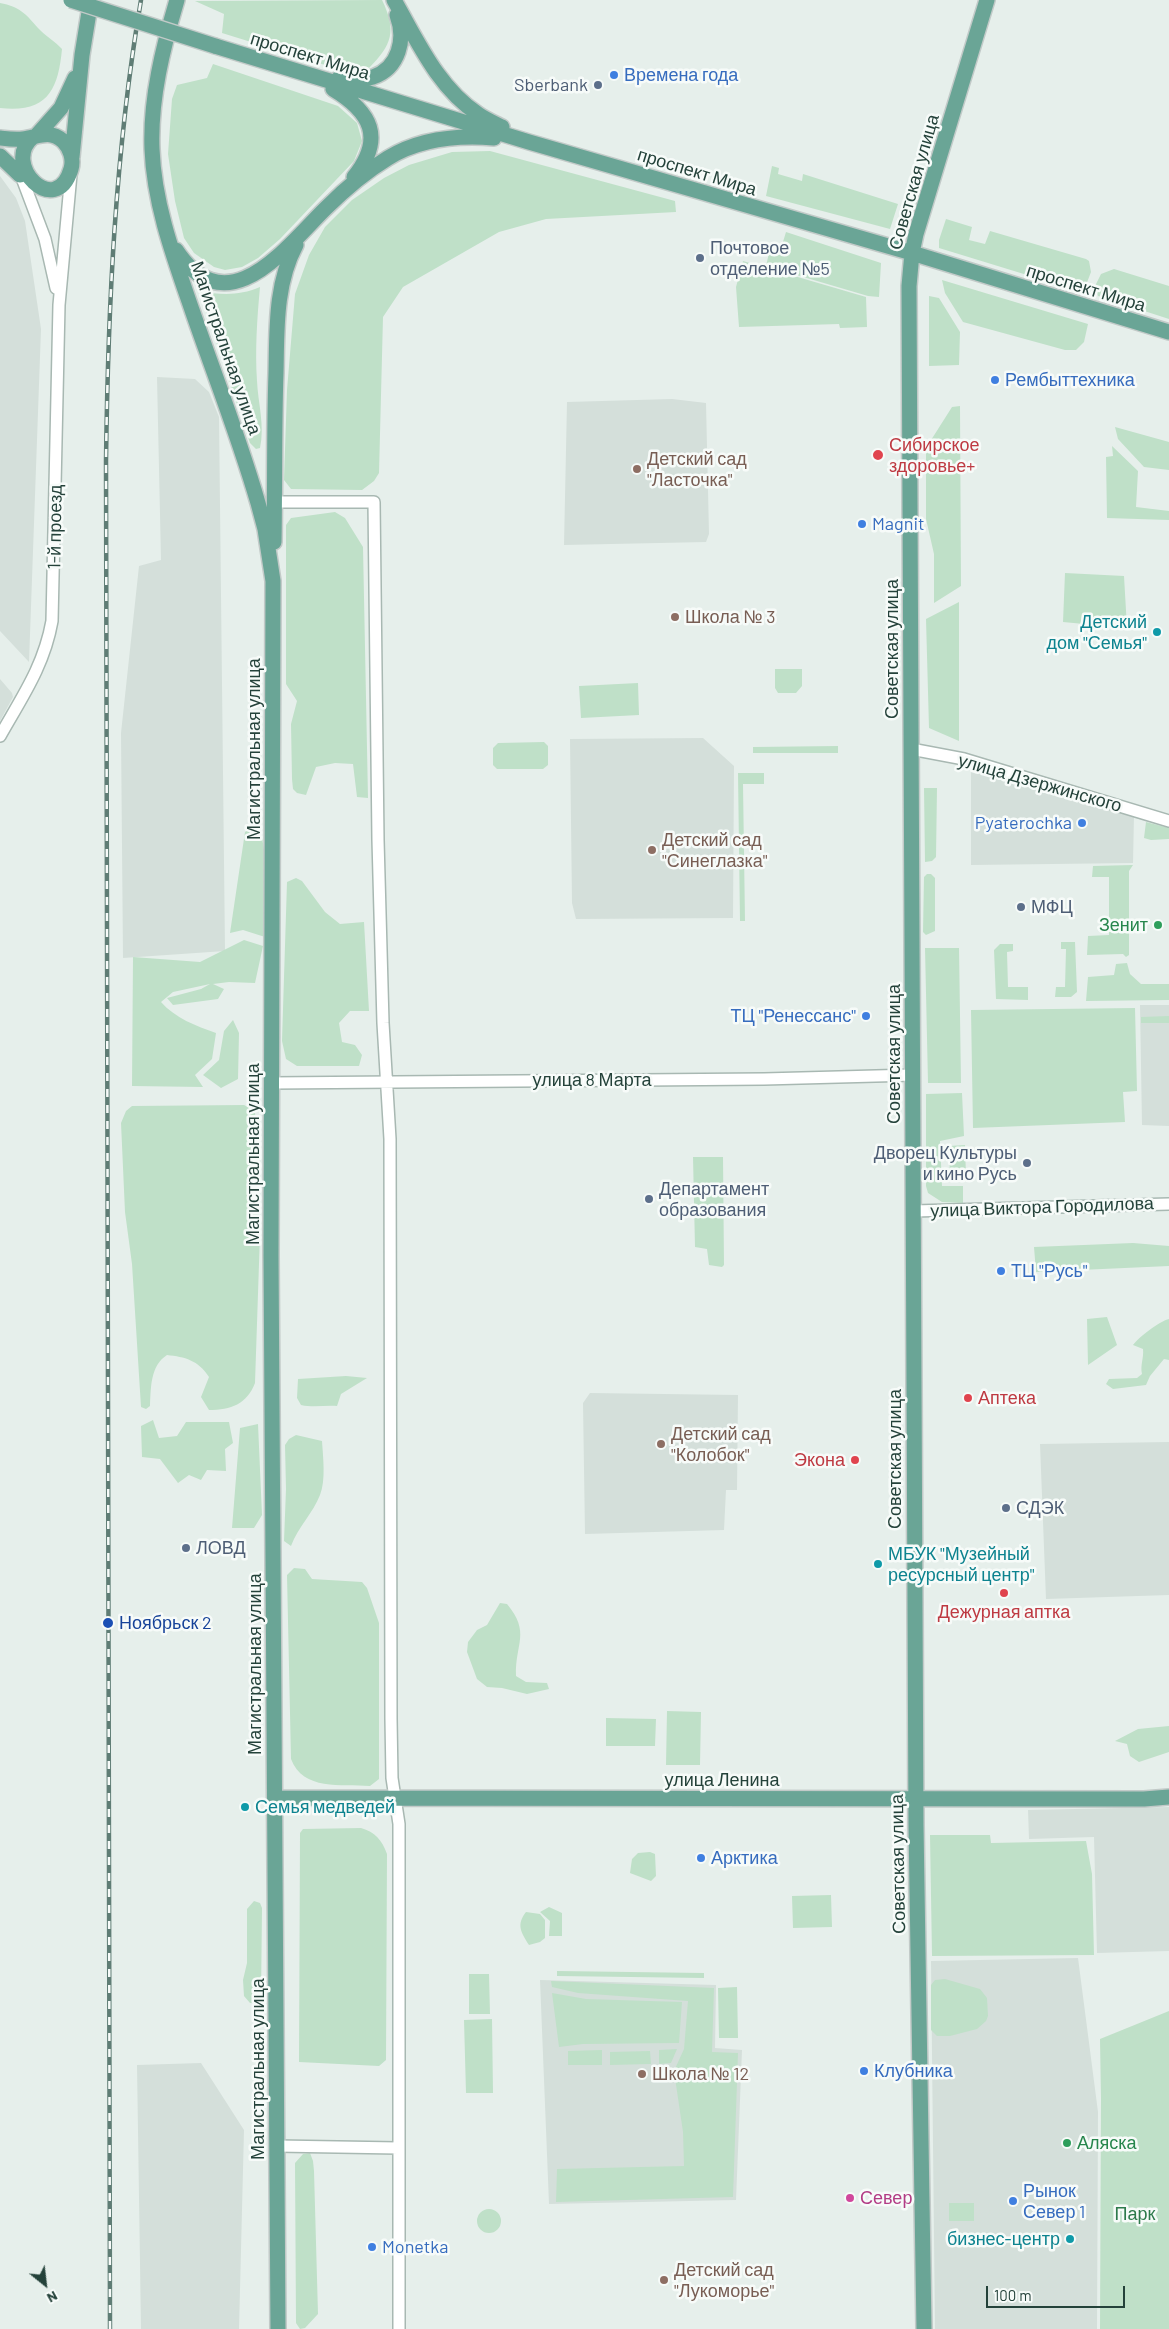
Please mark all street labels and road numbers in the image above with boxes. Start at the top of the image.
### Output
street label: проспект Мира [248,28,372,84]
street label: Советская улица [884,112,944,252]
street label: проспект Мира [635,144,759,200]
street label: Магистральная улица [186,259,266,437]
street label: проспект Мира [1024,260,1148,316]
street label: 1-й проезд [43,484,67,570]
street label: Советская улица [881,579,903,719]
street label: Магистральная улица [243,658,265,840]
street label: улица Дзержинского [956,749,1124,817]
street label: Советская улица [883,984,905,1124]
street label: Магистральная улица [242,1063,264,1245]
street label: улица 8 Марта [533,1069,651,1091]
street label: улица Виктора Городилова [930,1192,1154,1222]
street label: Советская улица [884,1389,906,1529]
street label: Магистральная улица [244,1573,266,1755]
street label: улица Ленина [665,1769,779,1791]
street label: Советская улица [886,1794,910,1934]
street label: Магистральная улица [247,1978,269,2160]

